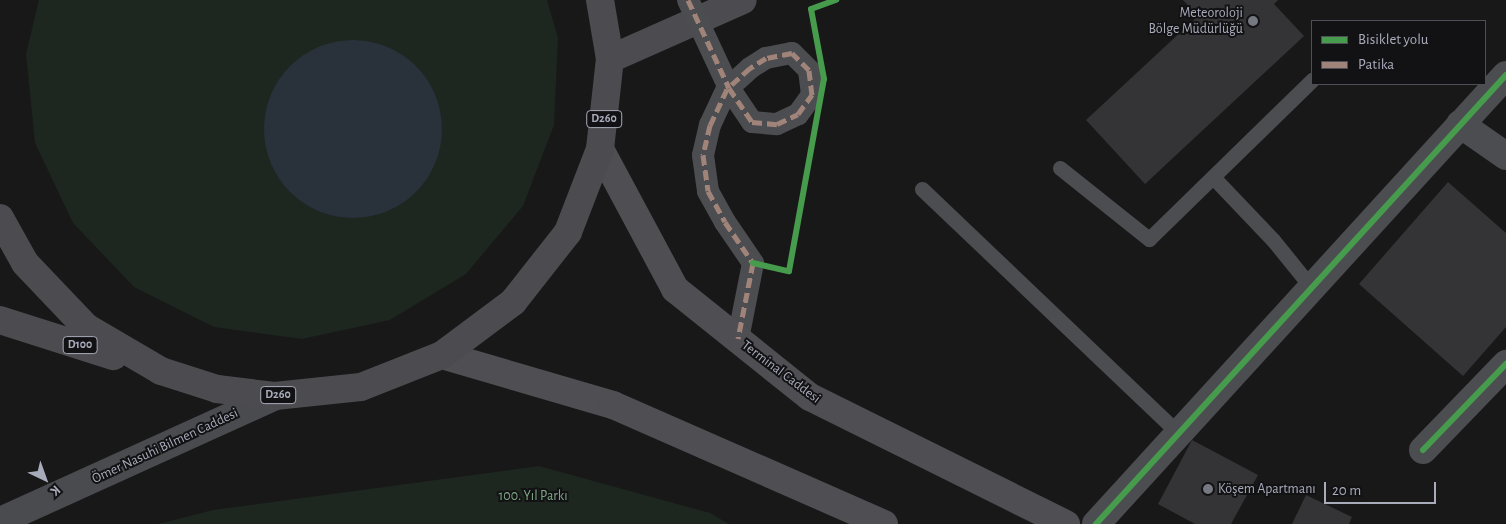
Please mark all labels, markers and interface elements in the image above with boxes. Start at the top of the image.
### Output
place label: Meteoroloji Bölge Müdürlüğü [1148,5,1243,38]
marker: Meteoroloji Bölge Müdürlüğü [1247,15,1259,27]
legend [1311,20,1486,85]
text: Bisiklet yolu [1358,32,1429,47]
text: Patika [1358,57,1394,72]
road number: D260 [585,110,623,128]
road number: D100 [62,336,98,354]
street label: Terminal Caddesi [738,337,824,407]
road number: D260 [259,386,297,404]
street label: Ömer Nasuhi Bilmen Caddesi [89,405,241,487]
north arrow [20,454,70,504]
scale bar [1326,472,1438,504]
place label: Köşem Apartmanı [1218,481,1316,497]
text: K [47,482,63,498]
marker: Köşem Apartmanı [1202,483,1214,495]
text: 20 m [1332,483,1361,498]
park label: 100. Yıl Parkı [498,488,568,504]

